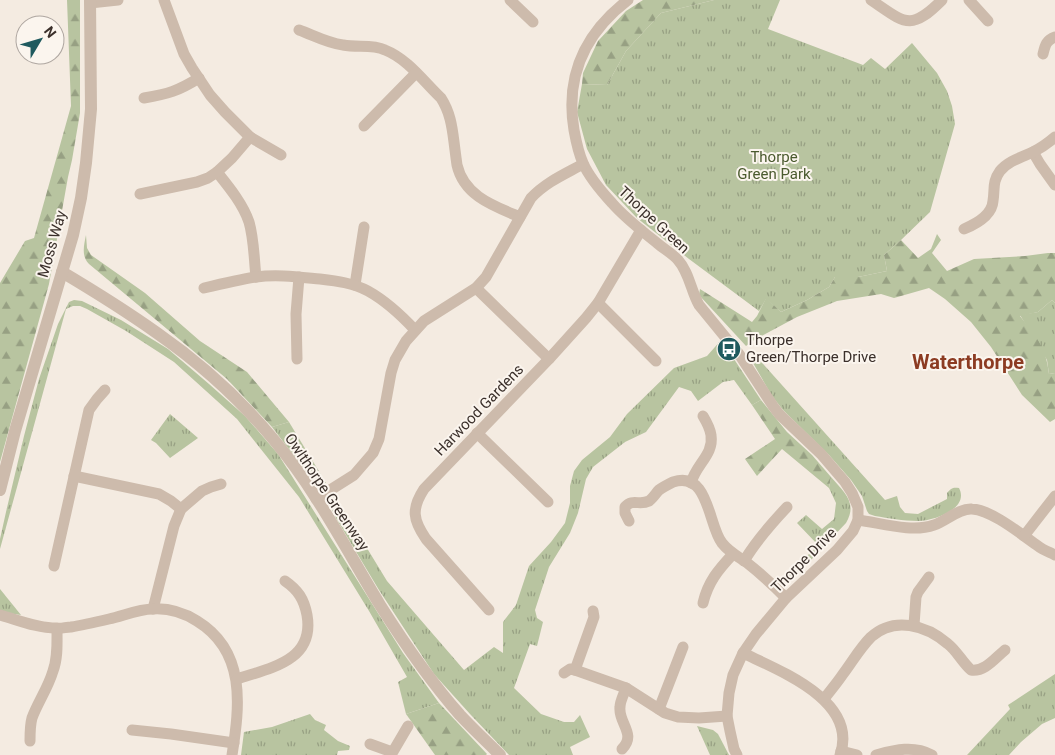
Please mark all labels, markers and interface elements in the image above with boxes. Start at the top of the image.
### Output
north arrow [15,15,65,65]
text: N [41,23,60,41]
park label: Thorpe Green Park [737,148,811,183]
street label: Thorpe Green [615,183,693,257]
street label: Moss Way [34,208,70,280]
place label: Thorpe Green/Thorpe Drive [746,331,876,366]
bus stop icon: Thorpe Green/Thorpe Drive [716,336,742,362]
district label: Waterthorpe [912,350,1024,374]
street label: Harwood Gardens [431,360,527,460]
street label: Owlthorpe Greenway [281,430,373,554]
street label: Thorpe Drive [768,524,840,596]

